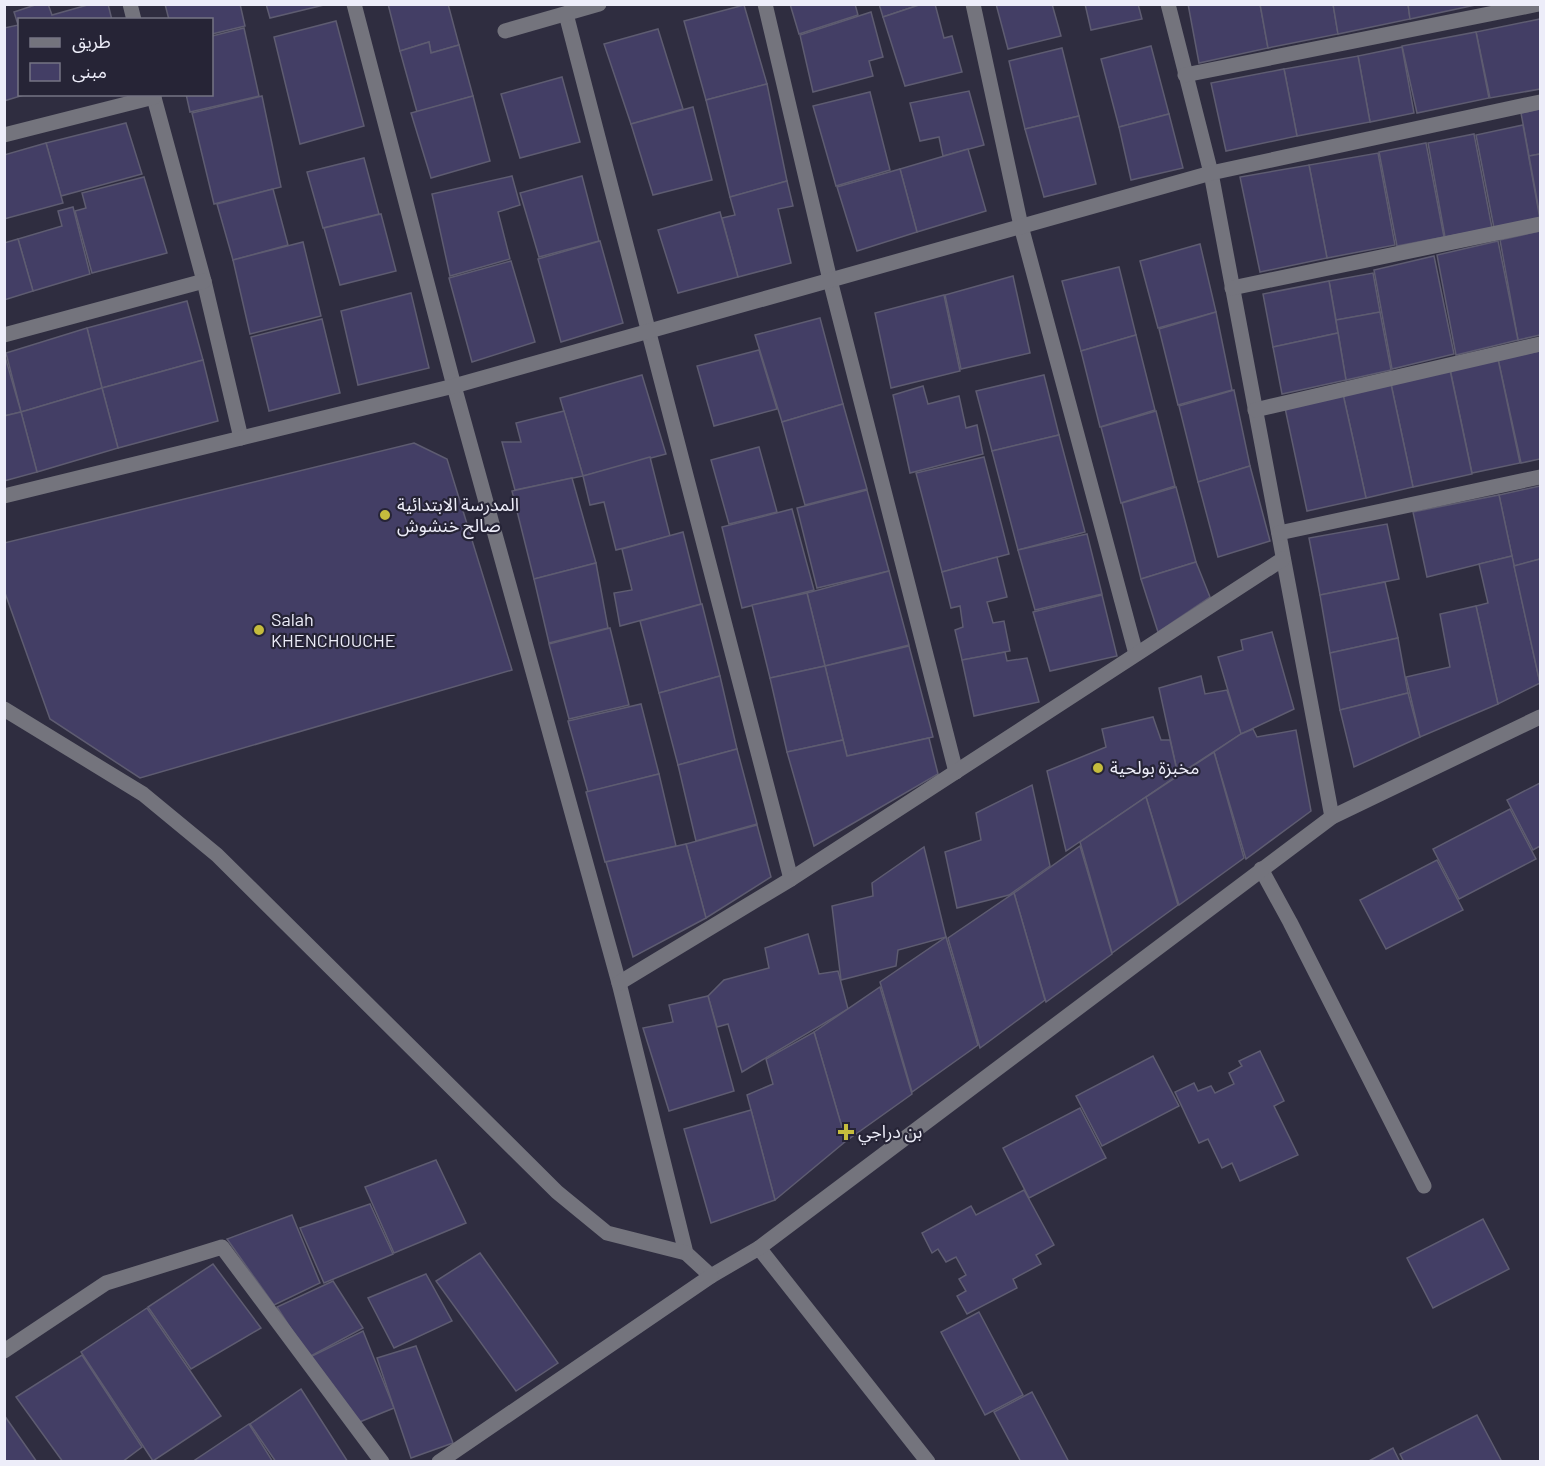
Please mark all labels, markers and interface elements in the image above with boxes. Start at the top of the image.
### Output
legend [18,18,213,96]
text: طريق [72,30,111,53]
text: مبنى [72,60,107,83]
place label: المدرسة الابتدائية صالح خنشوش [397,493,519,539]
marker: المدرسة الابتدائية صالح خنشوش [378,508,392,522]
place label: Salah KHENCHOUCHE [271,608,396,651]
marker: Salah KHENCHOUCHE [252,623,266,637]
place label: مخبزة بولحية [1110,756,1199,779]
marker: مخبزة بولحية [1091,761,1105,775]
place label: بن دراجي [858,1120,922,1145]
marker: بن دراجي [839,1125,853,1139]

